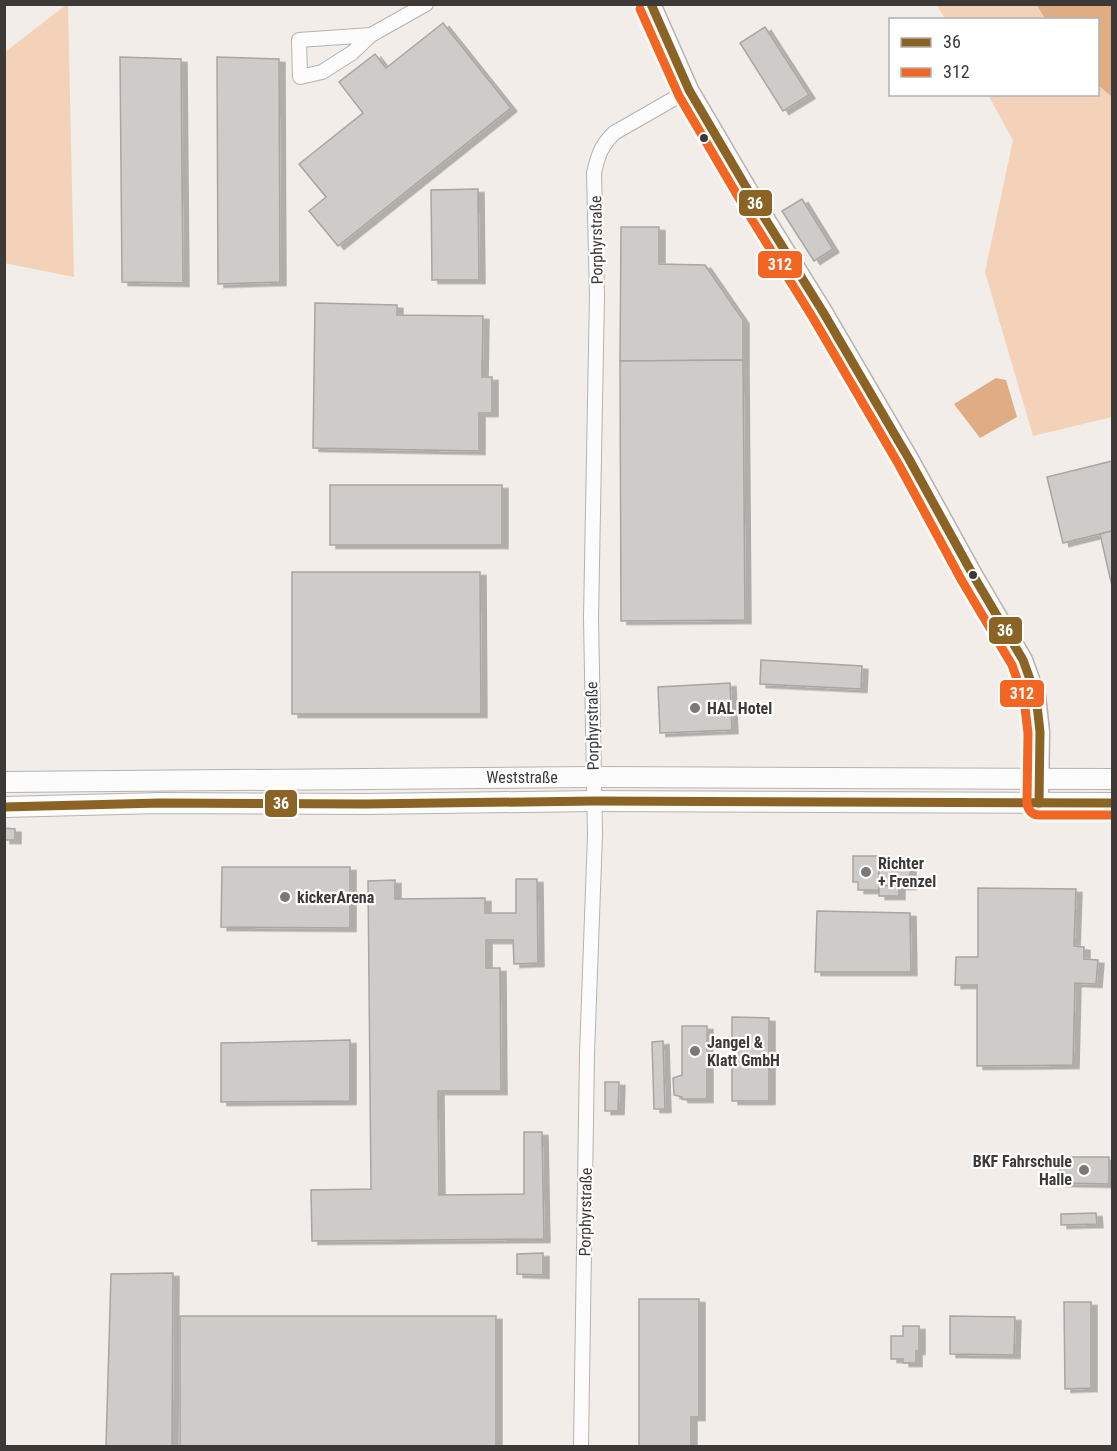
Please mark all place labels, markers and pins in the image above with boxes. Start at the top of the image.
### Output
unlabelled marker [698,132,710,144]
unlabelled marker [967,569,979,581]
place label: HAL Hotel [707,699,772,718]
marker: HAL Hotel [688,701,702,715]
place label: Richter + Frenzel [878,854,936,891]
marker: Richter + Frenzel [859,865,873,879]
place label: kickerArena [297,888,375,907]
marker: kickerArena [278,890,292,904]
place label: Jangel & Klatt GmbH [707,1033,780,1070]
marker: Jangel & Klatt GmbH [688,1044,702,1058]
place label: BKF Fahrschule Halle [973,1152,1072,1189]
marker: BKF Fahrschule Halle [1077,1163,1091,1177]

